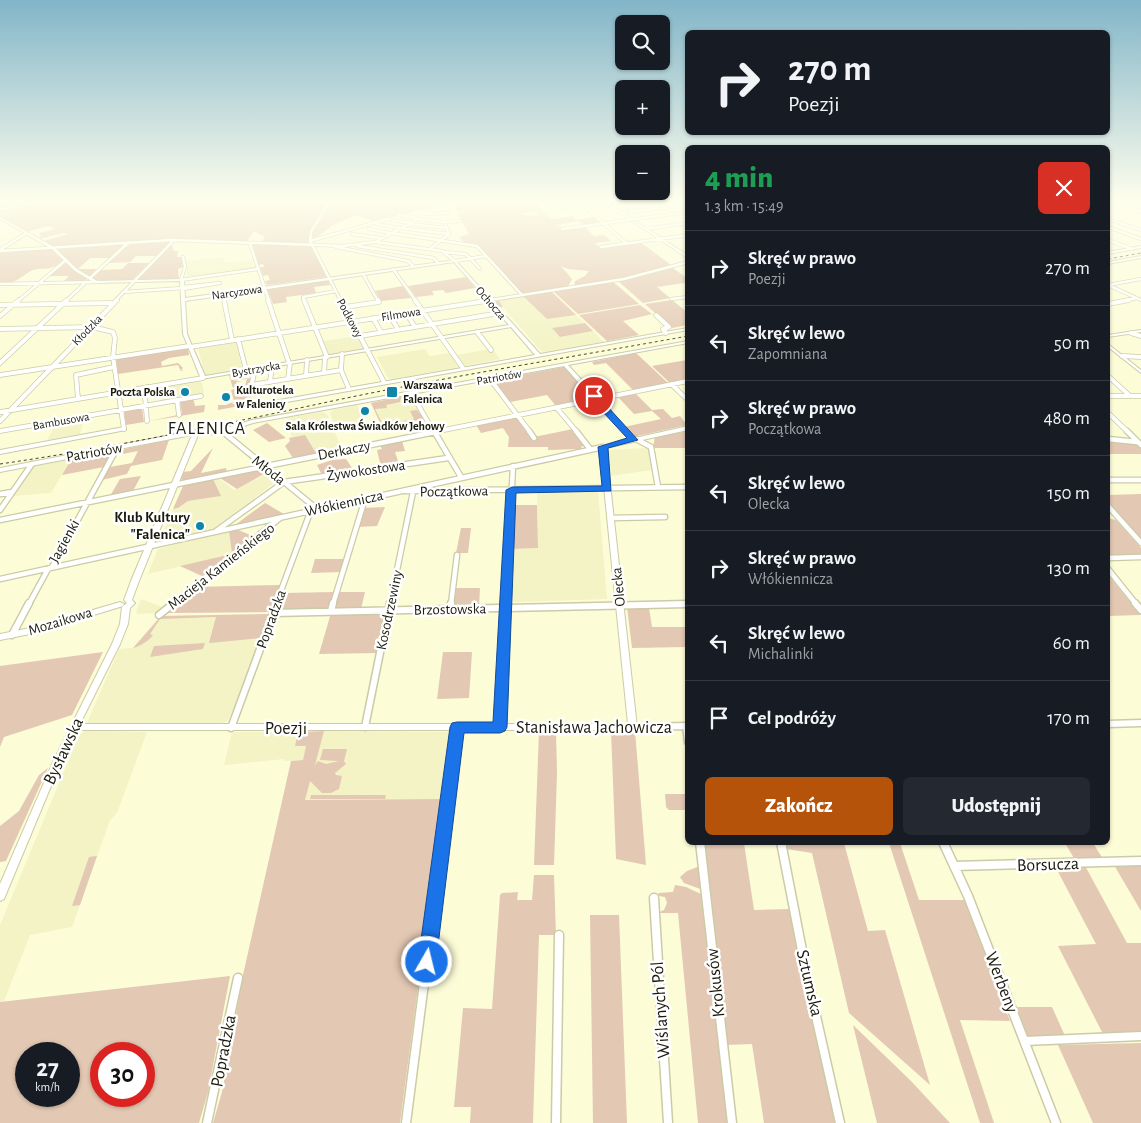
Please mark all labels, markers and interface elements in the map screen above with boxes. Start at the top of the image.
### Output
map controls [615,15,670,200]
button: search [615,15,670,70]
icon: right [705,50,770,115]
text: 270 m [788,52,871,87]
button: + [615,80,670,135]
text: Poezji [788,93,840,115]
button: − [615,145,670,200]
button: close [1038,162,1090,214]
text: 4 min [705,163,773,193]
text: 1.3 km · 15:49 [705,198,784,214]
text: Skręć w prawo [748,249,856,268]
icon: right [705,254,733,282]
text: 270 m [1045,259,1090,278]
text: Poezji [748,271,786,287]
street label: Narcyzowa [211,282,264,302]
street label: Ochocza [474,284,509,322]
street label: Podkowy [334,297,365,340]
street label: Filmowa [380,305,422,323]
street label: Kłodzka [70,312,105,348]
text: Skręć w lewo [748,324,845,343]
icon: left [705,329,733,357]
text: 50 m [1054,334,1090,353]
text: Zapomniana [748,346,827,362]
street label: Bystrzycka [231,359,282,380]
street label: Patriotów [476,367,522,387]
pin [573,375,615,417]
place label: Warszawa Falenica [403,379,453,405]
icon: arrive [580,382,608,410]
place label: Kulturoteka w Falenicy [236,384,294,411]
marker: Warszawa Falenica [385,385,399,399]
place label: Poczta Polska [110,386,175,398]
marker: Poczta Polska [179,386,191,398]
marker: Kulturoteka w Falenicy [220,391,232,403]
text: Skręć w prawo [748,399,856,418]
icon: right [705,404,733,432]
marker: Sala Królestwa Świadków Jehowy [359,405,371,417]
text: 480 m [1043,409,1090,428]
street label: Bambusowa [32,410,91,432]
place label: Sala Królestwa Świadków Jehowy [286,418,445,433]
district label: FALENICA [168,420,246,438]
text: Początkowa [748,421,821,437]
street label: Derkaczy [317,438,372,463]
street label: Patriotów [65,440,123,465]
street label: Młoda [249,453,288,488]
street label: Żywokostowa [325,456,406,483]
text: Skręć w lewo [748,474,845,493]
icon: left [705,479,733,507]
street label: Początkowa [420,483,489,500]
text: 150 m [1047,484,1090,503]
street label: Włókiennicza [303,488,385,519]
text: Olecka [748,496,790,512]
place label: Klub Kultury "Falenica" [114,510,190,542]
street label: Jagienki [46,517,82,566]
street label: Macieja Kamieńskiego [165,520,277,613]
marker: Klub Kultury "Falenica" [194,520,206,532]
text: Skręć w prawo [748,549,856,568]
icon: right [705,554,733,582]
text: 130 m [1047,559,1090,578]
street label: Olecka [609,567,628,607]
street label: Kosodrzewiny [374,568,405,651]
text: Włókiennicza [748,571,833,587]
street label: Popradzka [254,588,289,650]
street label: Brzostowska [414,601,486,618]
street label: Mozaikowa [26,605,94,638]
text: Skręć w lewo [748,624,845,643]
icon: left [705,629,733,657]
text: 60 m [1053,634,1090,653]
text: Michalinki [748,646,814,662]
icon: arrive [705,704,733,732]
text: Cel podróży [748,709,836,728]
text: 170 m [1047,709,1090,728]
street label: Bysławska [41,715,87,788]
street label: Stanisława Jachowicza [516,719,672,737]
street label: Poezji [265,720,307,738]
button: Zakończ [705,777,893,835]
button: Udostępnij [903,777,1090,835]
street label: Borsucza [1017,855,1080,875]
position arrow [400,935,452,987]
street label: Krokusów [703,948,729,1018]
street label: Sztumska [793,948,825,1018]
street label: Werbeny [981,949,1021,1016]
street label: Wiślanych Pól [649,961,673,1059]
street label: Popradzka [208,1014,240,1089]
speed limit sign: 30 [90,1042,155,1107]
text: 27 [36,1056,59,1081]
text: km/h [35,1081,60,1093]

